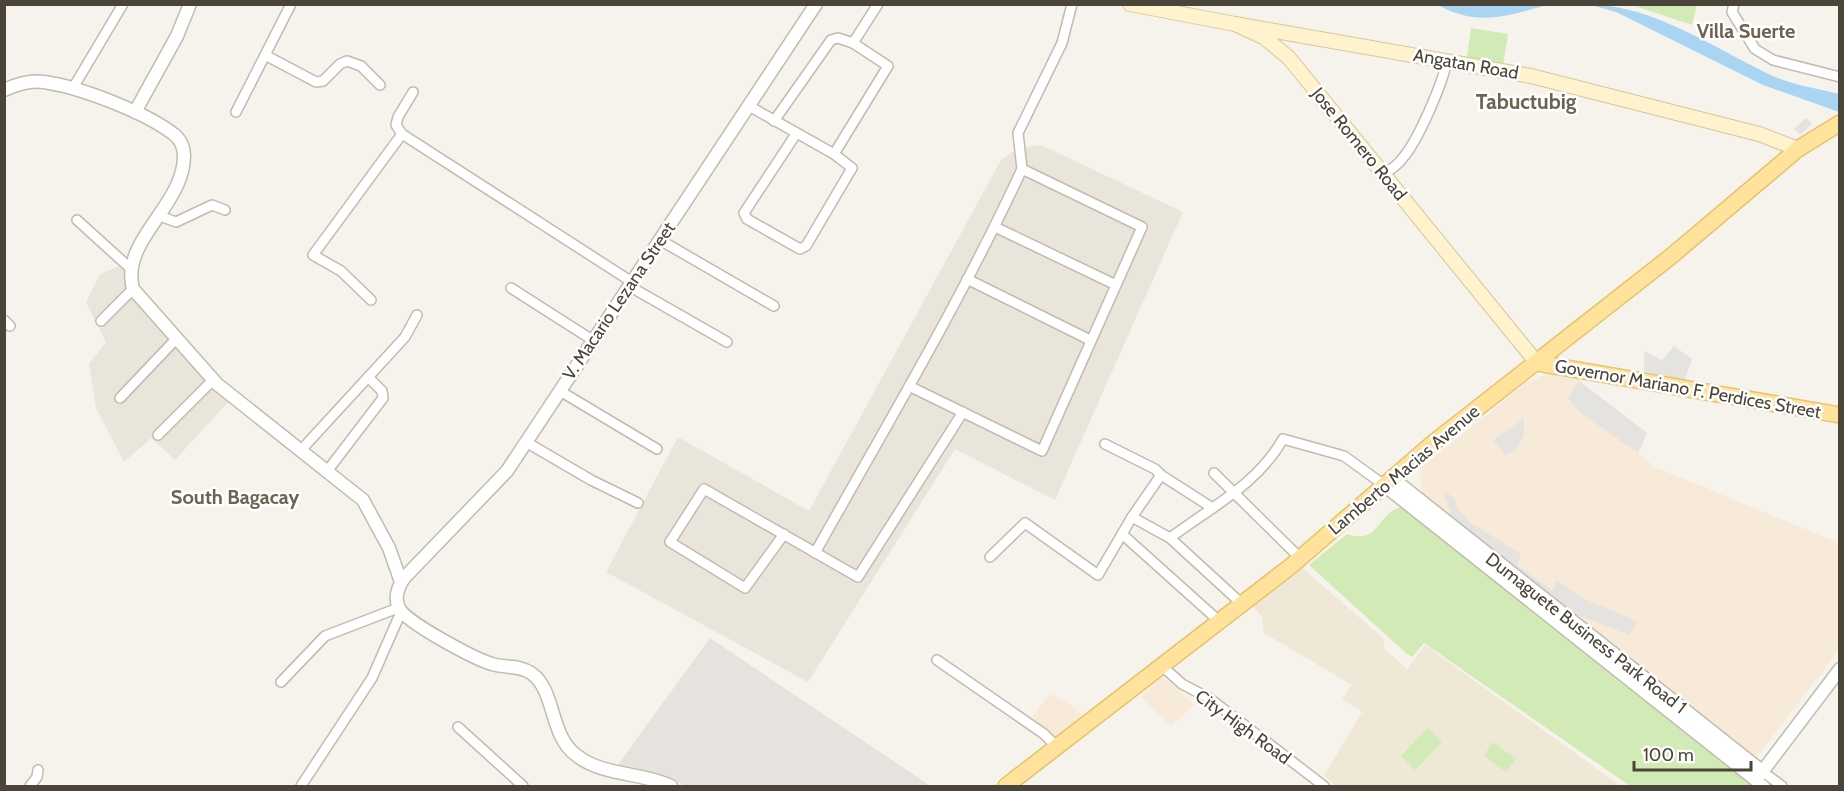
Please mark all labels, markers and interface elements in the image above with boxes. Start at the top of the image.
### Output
district label: Villa Suerte [1697,19,1795,43]
street label: Angatan Road [1412,44,1520,84]
street label: Jose Romero Road [1306,82,1411,205]
district label: Tabuctubig [1476,89,1577,114]
street label: V. Macario Lezana Street [558,218,680,384]
street label: Governor Mariano F. Perdices Street [1553,355,1823,423]
street label: Lamberto Macias Avenue [1324,400,1484,540]
district label: South Bagacay [171,485,299,509]
street label: Dumaguete Business Park Road 1 [1481,548,1691,718]
street label: City High Road [1191,685,1295,769]
scale bar [1634,734,1751,772]
text: 100 m [1643,744,1694,766]

